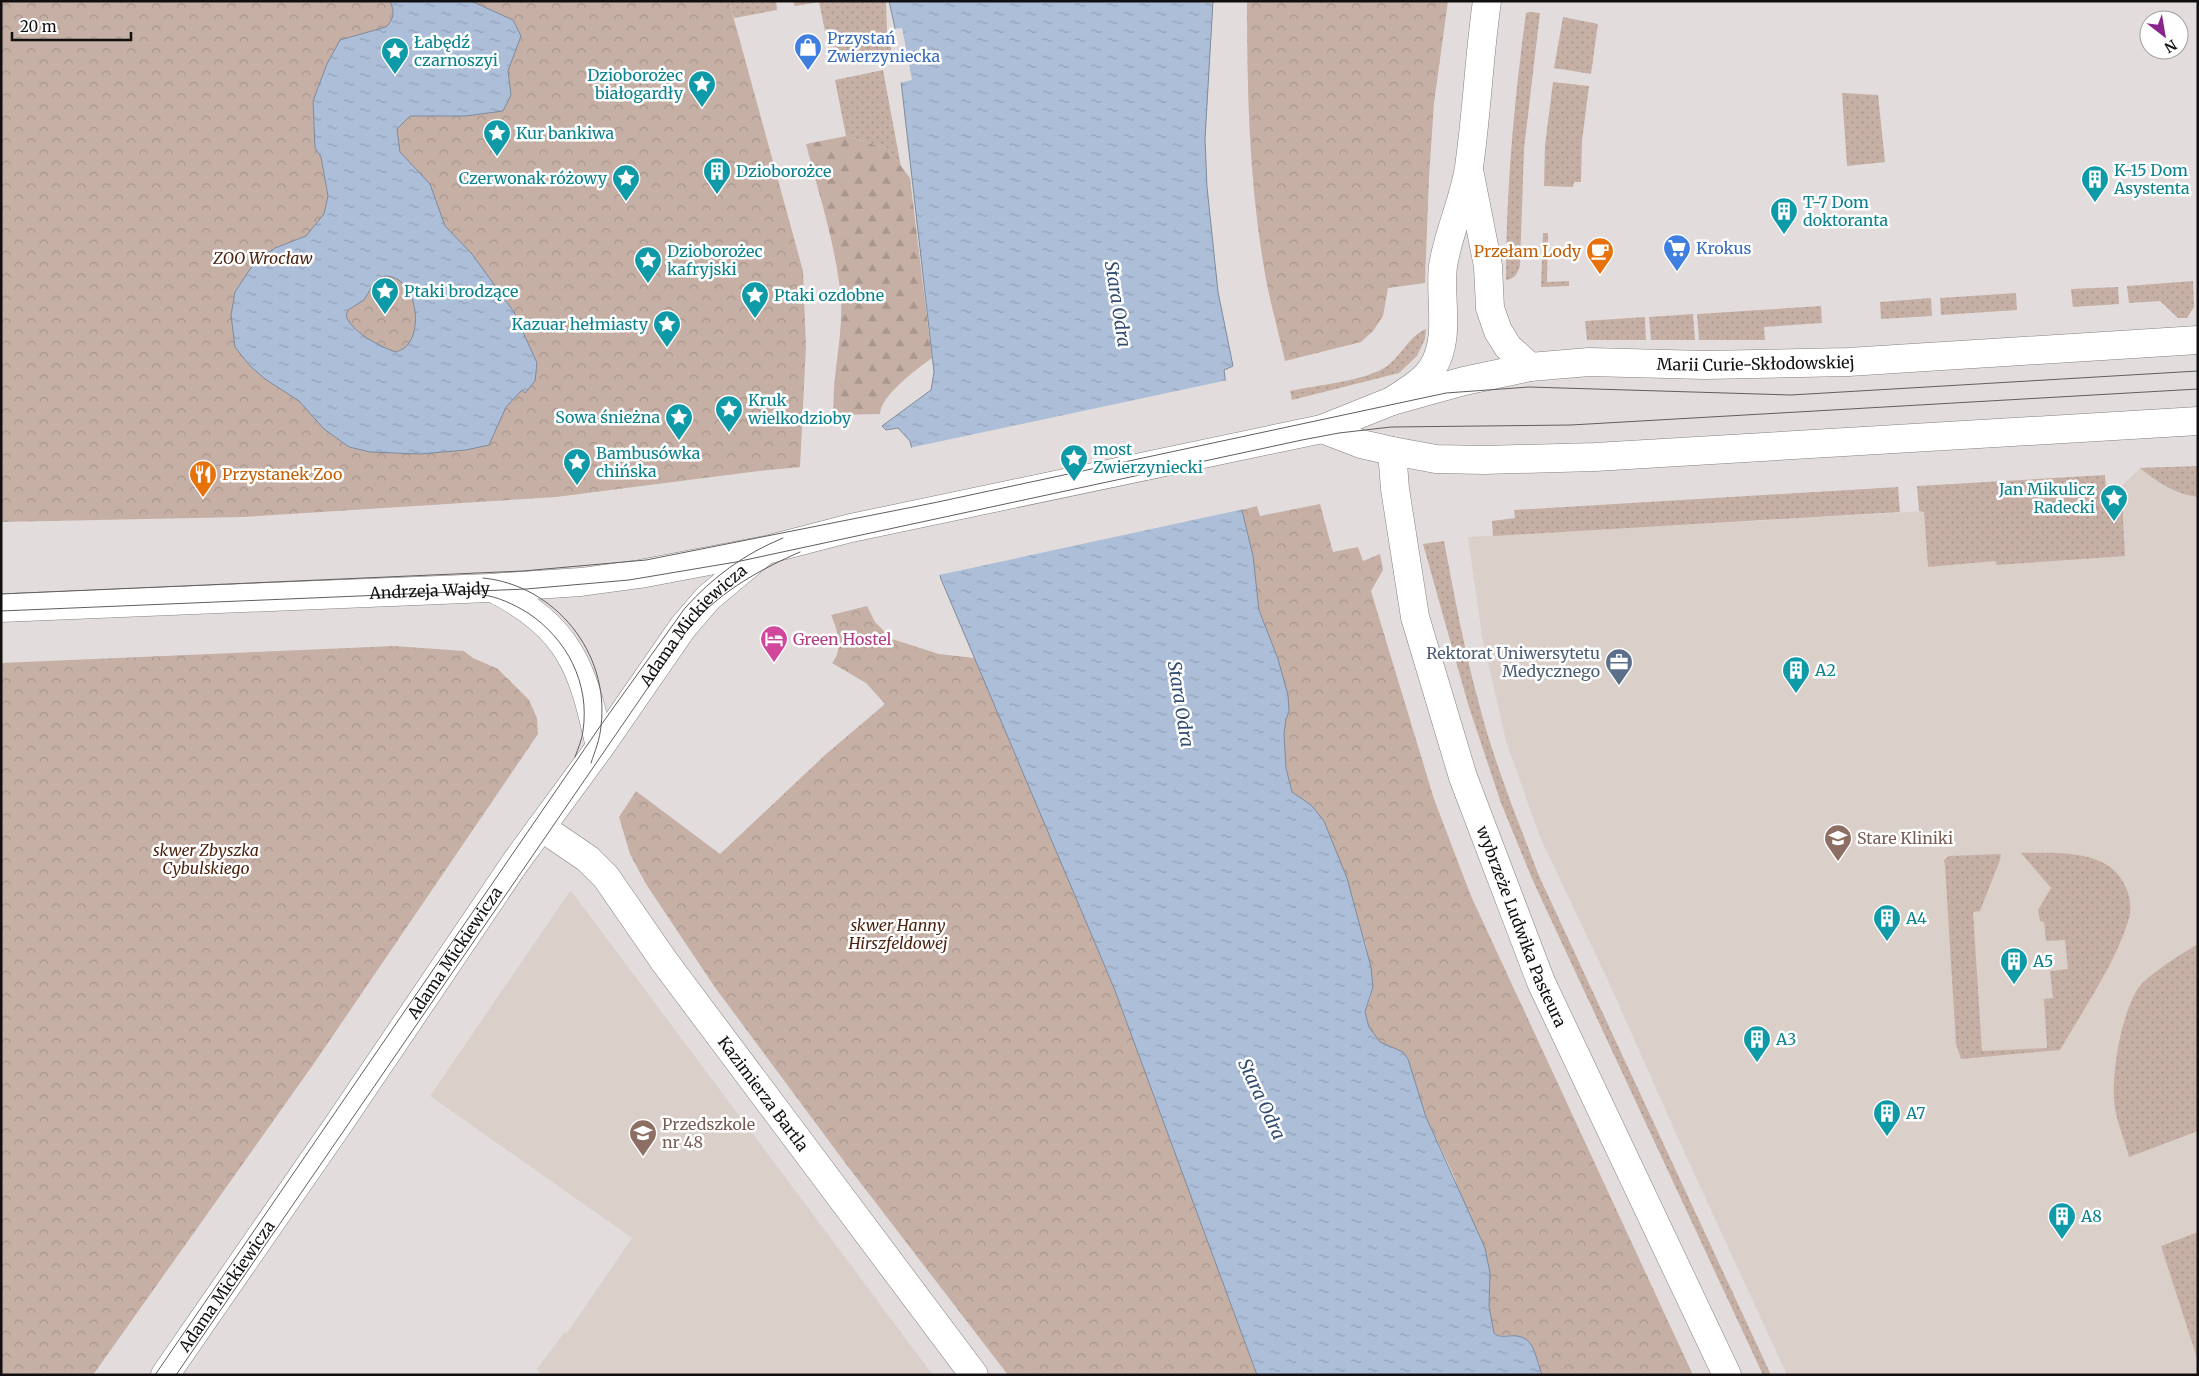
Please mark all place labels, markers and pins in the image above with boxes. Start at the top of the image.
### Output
place label: Przystań Zwierzyniecka [827,28,941,66]
place label: Łabędź czarnoszyi [414,32,498,70]
shop icon: Przystań Zwierzyniecka [793,32,823,71]
place icon: Łabędź czarnoszyi [380,36,410,75]
place label: Dzioborożec białogardły [587,65,684,103]
place icon: Dzioborożec białogardły [687,69,717,108]
place icon: Kur bankiwa [482,118,512,157]
place label: Kur bankiwa [516,123,614,143]
building icon: Dzioborożce [702,156,732,195]
place label: K-15 Dom Asystenta [2113,160,2190,198]
place label: Dzioborożce [736,161,831,181]
place icon: Czerwonak różowy [611,163,641,202]
building icon: K-15 Dom Asystenta [2080,164,2110,203]
place label: Czerwonak różowy [459,168,608,188]
place label: T-7 Dom doktoranta [1803,192,1889,230]
building icon: T-7 Dom doktoranta [1769,196,1799,235]
supermarket icon: Krokus [1662,233,1692,272]
cafe icon: Przełam Lody [1585,236,1615,275]
place label: Krokus [1696,238,1751,258]
place label: Dzioborożec kafryjski [667,241,763,279]
place label: Przełam Lody [1474,241,1582,261]
place icon: Dzioborożec kafryjski [633,245,663,284]
place icon: Ptaki brodzące [370,276,400,315]
place icon: Ptaki ozdobne [740,280,770,319]
place label: Ptaki brodzące [404,281,518,301]
place label: Ptaki ozdobne [774,285,884,305]
place icon: Kazuar hełmiasty [652,309,682,348]
place label: Kazuar hełmiasty [511,314,649,334]
place label: Kruk wielkodzioby [747,390,852,428]
place icon: Kruk wielkodzioby [714,394,744,433]
place icon: Sowa śnieżna [664,402,694,441]
place label: Sowa śnieżna [555,407,660,427]
place label: most Zwierzyniecki [1093,439,1203,477]
place label: Bambusówka chińska [596,443,701,481]
place icon: most Zwierzyniecki [1059,443,1089,482]
place icon: Bambusówka chińska [562,447,592,486]
restaurant icon: Przystanek Zoo [188,459,218,498]
place label: Przystanek Zoo [222,464,342,484]
place label: Jan Mikulicz Radecki [1998,479,2095,517]
place icon: Jan Mikulicz Radecki [2099,483,2129,522]
hotel icon: Green Hostel [759,624,789,663]
place label: Green Hostel [793,629,892,649]
place label: Rektorat Uniwersytetu Medycznego [1426,643,1600,681]
office icon: Rektorat Uniwersytetu Medycznego [1604,647,1634,686]
building icon: A2 [1781,655,1811,694]
place label: A2 [1814,660,1836,680]
school or university icon: Stare Kliniki [1823,823,1853,862]
place label: Stare Kliniki [1857,828,1953,848]
building icon: A4 [1872,903,1902,942]
place label: A4 [1905,908,1927,928]
building icon: A5 [1999,946,2029,985]
place label: A5 [2032,951,2053,971]
building icon: A3 [1742,1024,1772,1063]
place label: A3 [1775,1029,1796,1049]
building icon: A7 [1872,1098,1902,1137]
place label: A7 [1905,1103,1925,1123]
place label: Przedszkole nr 48 [662,1114,755,1152]
school or university icon: Przedszkole nr 48 [628,1118,658,1157]
building icon: A8 [2047,1201,2077,1240]
place label: A8 [2080,1206,2102,1226]

